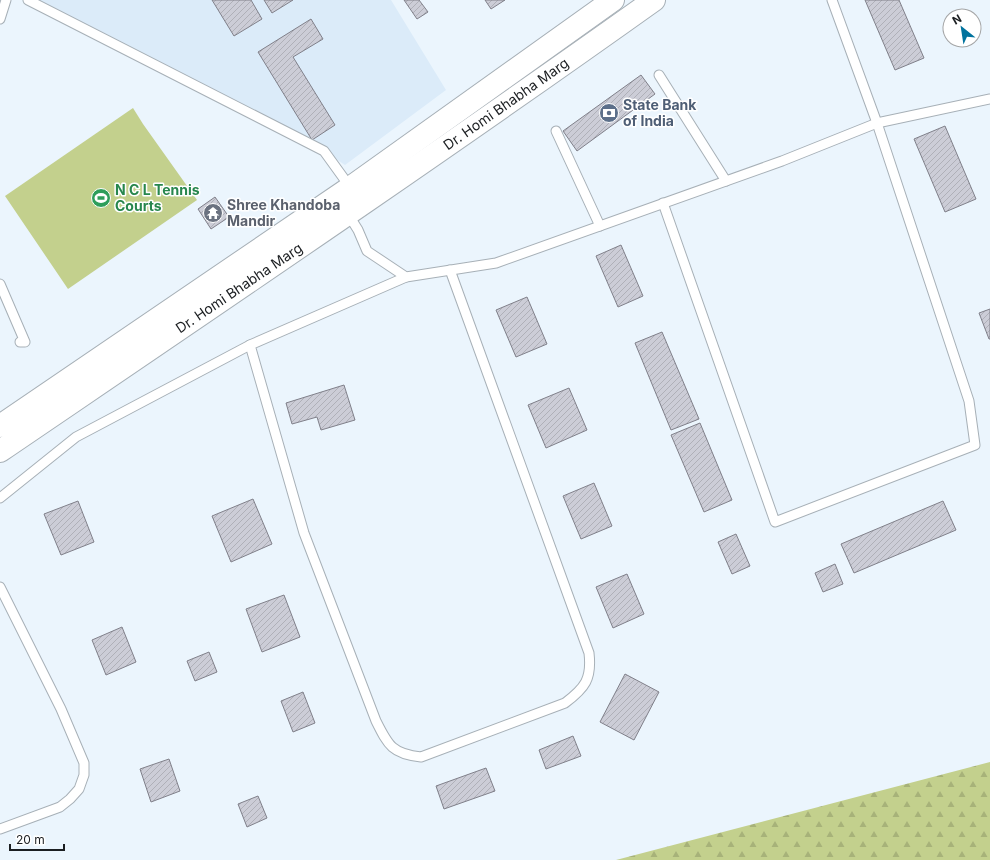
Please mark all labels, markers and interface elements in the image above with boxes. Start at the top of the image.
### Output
north arrow [942,8,982,48]
text: N [950,11,964,27]
street label: Dr. Homi Bhabha Marg [440,54,572,153]
place label: State Bank of India [623,96,697,129]
bank icon: State Bank of India [598,102,620,124]
place label: N C L Tennis Courts [115,181,200,214]
sports icon: N C L Tennis Courts [90,187,112,209]
place label: Shree Khandoba Mandir [227,196,340,229]
temple icon: Shree Khandoba Mandir [202,202,224,224]
street label: Dr. Homi Bhabha Marg [172,239,305,336]
scale bar [10,826,64,852]
text: 20 m [16,832,45,847]

